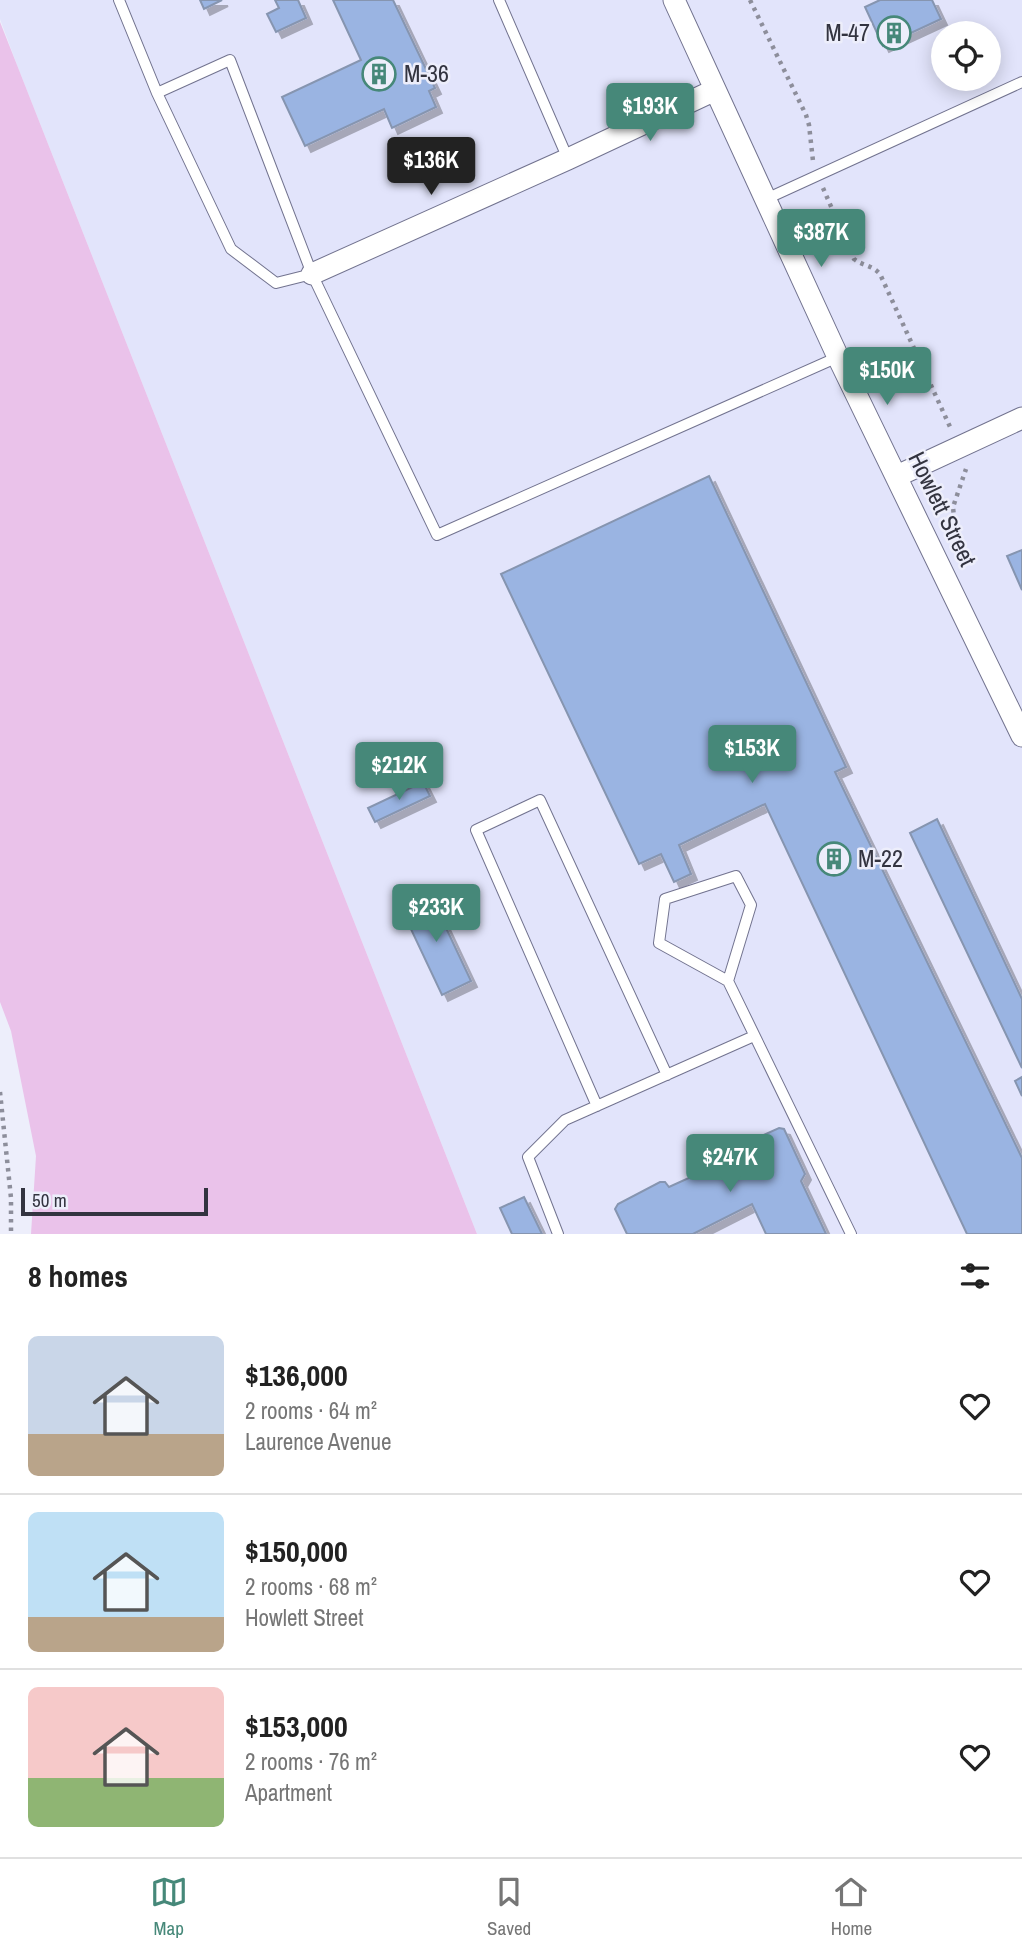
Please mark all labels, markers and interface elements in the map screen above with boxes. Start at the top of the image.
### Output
building icon: M-47 [875,14,913,52]
place label: M-47 [825,16,870,48]
map controls [931,21,1001,91]
button: locate [931,21,1001,91]
building icon: M-36 [360,55,398,93]
place label: M-36 [404,57,449,89]
pin: $193K [601,83,699,143]
text: $193K [622,90,678,121]
pin: $136K [382,138,480,197]
text: $136K [403,144,459,175]
pin: $387K [772,210,870,269]
text: $387K [793,216,849,247]
pin: $150K [838,348,936,407]
text: $150K [859,354,915,385]
street label: Howlett Street [901,446,985,572]
pin: $153K [703,726,801,785]
text: $153K [724,732,780,763]
pin: $212K [350,742,448,802]
text: $212K [371,749,427,780]
building icon: M-22 [815,840,853,878]
place label: M-22 [858,842,903,874]
pin: $233K [387,884,485,944]
text: $233K [408,891,464,922]
pin: $247K [681,1134,779,1194]
text: $247K [702,1141,758,1172]
scale bar [21,1185,208,1217]
text: 50 m [32,1187,67,1213]
text: 8 homes [28,1256,128,1296]
icon: filters [956,1257,994,1295]
text: $136,000 [245,1355,348,1395]
icon: home [84,1364,168,1448]
icon: heart [956,1387,994,1425]
text: 2 rooms · 64 m² [245,1395,377,1426]
text: Laurence Avenue [245,1426,392,1457]
text: $150,000 [245,1531,348,1571]
icon: home [84,1540,168,1624]
icon: heart [956,1563,994,1601]
text: 2 rooms · 68 m² [245,1571,377,1602]
text: Howlett Street [245,1602,363,1633]
text: $153,000 [245,1706,348,1746]
icon: home [84,1715,168,1799]
icon: heart [956,1738,994,1776]
text: 2 rooms · 76 m² [245,1746,377,1777]
text: Apartment [245,1777,332,1808]
tab: Map [150,1873,188,1941]
tab: Saved [487,1873,531,1941]
tab: Home [831,1873,872,1941]

